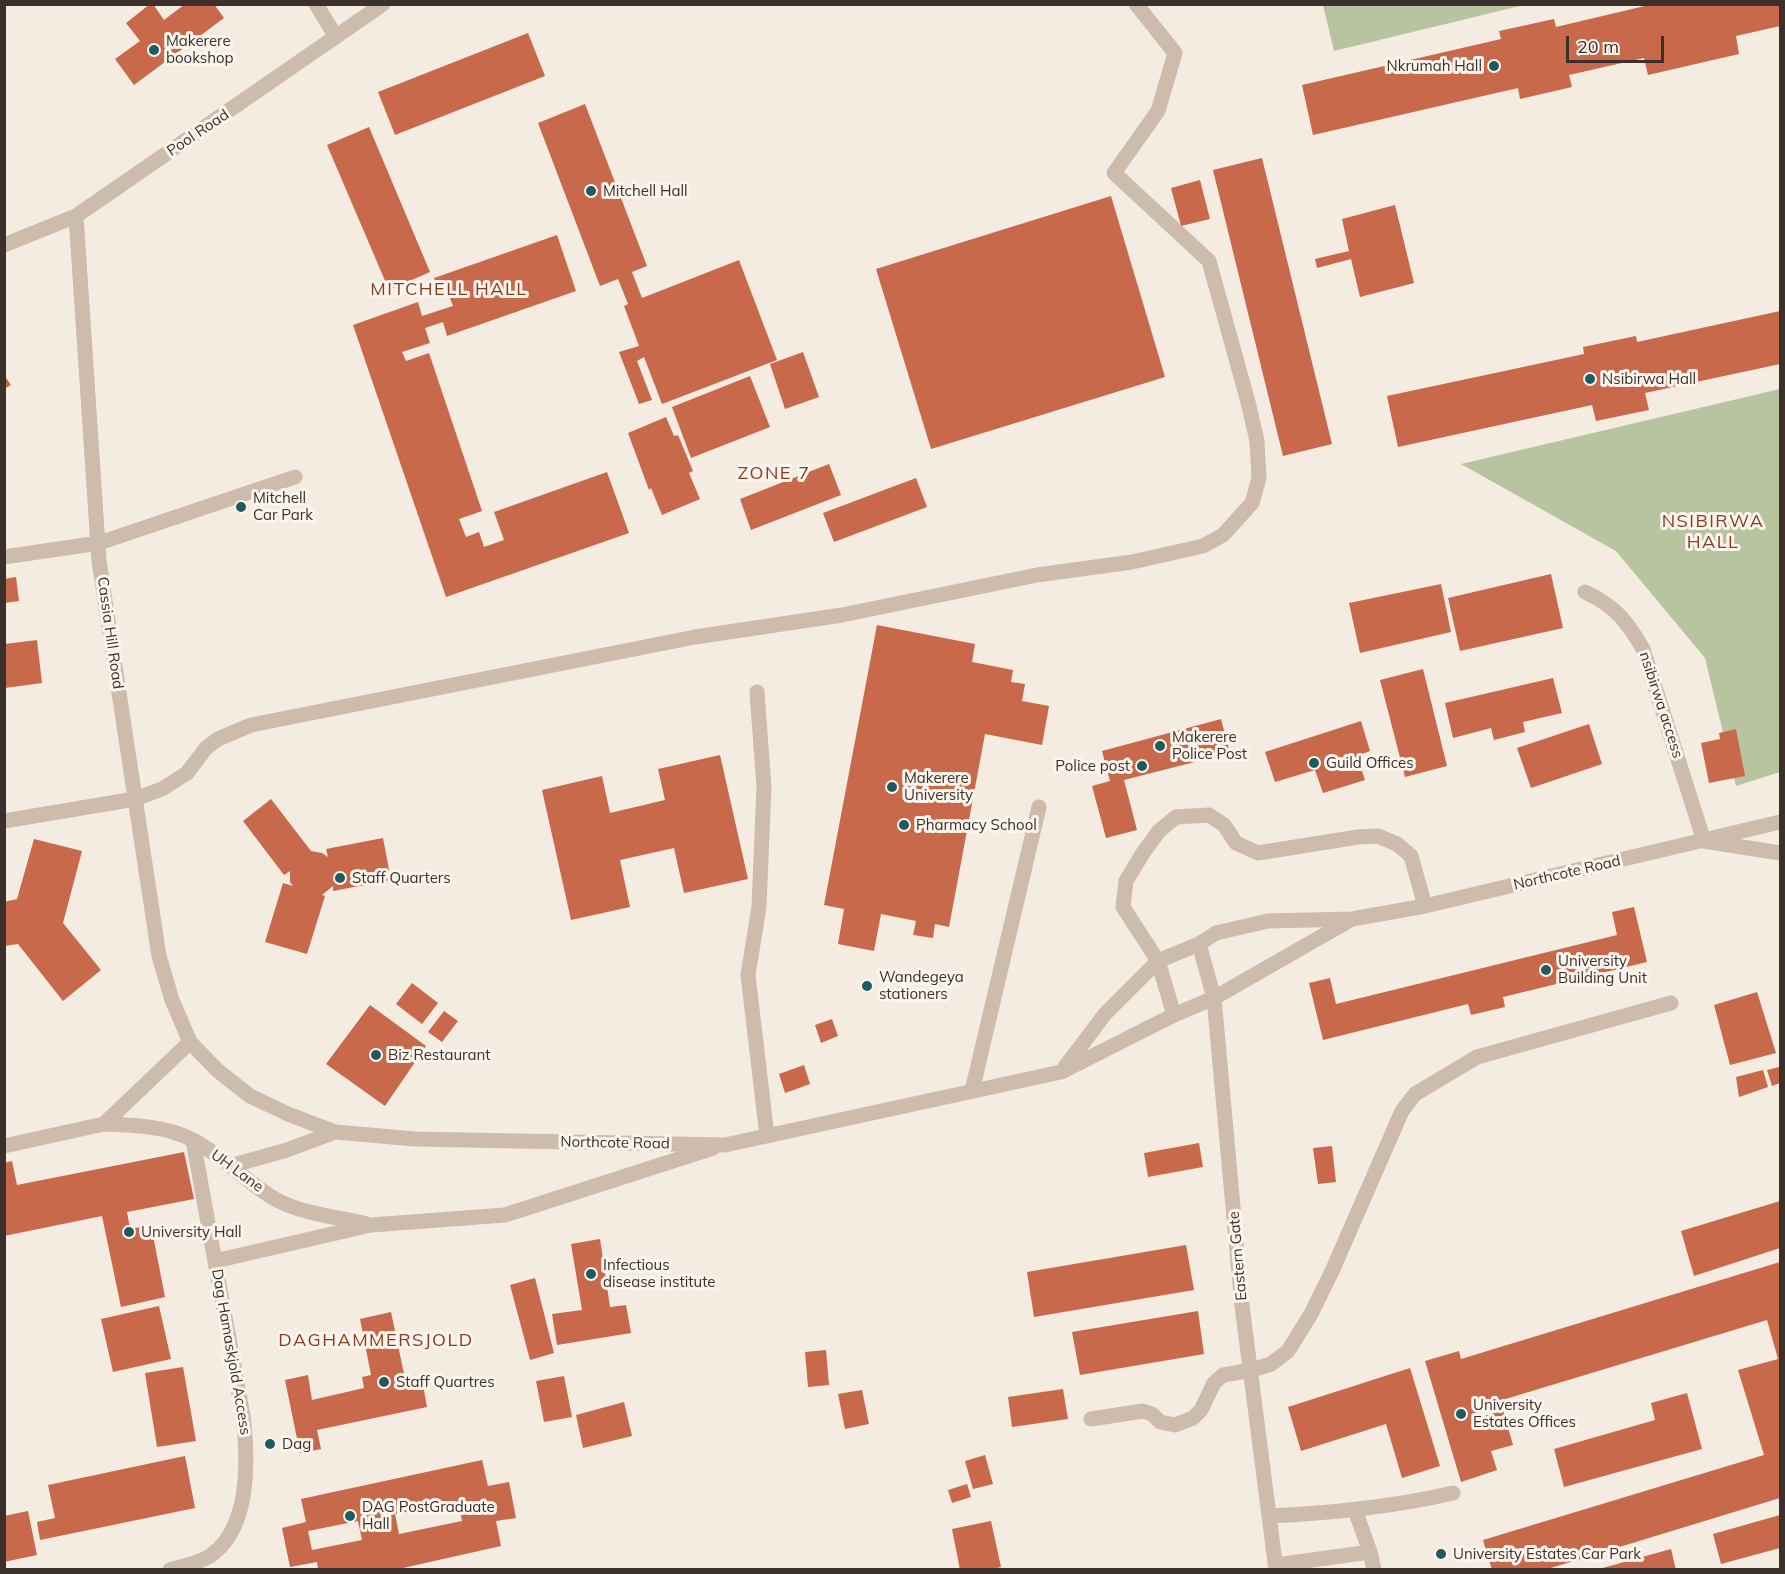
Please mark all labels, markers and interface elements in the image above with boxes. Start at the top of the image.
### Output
scale bar [1569,24,1666,62]
place label: Makerere bookshop [166,32,234,67]
text: 20 m [1577,35,1619,58]
marker: Makerere bookshop [147,43,161,57]
place label: Nkrumah Hall [1386,57,1482,75]
marker: Nkrumah Hall [1487,59,1501,73]
street label: Pool Road [164,106,232,160]
place label: Mitchell Hall [603,182,688,200]
marker: Mitchell Hall [584,184,598,198]
district label: MITCHELL HALL [370,279,528,301]
place label: Nsibirwa Hall [1602,370,1696,388]
marker: Nsibirwa Hall [1583,372,1597,386]
district label: ZONE 7 [738,463,810,485]
place label: Mitchell Car Park [253,489,313,524]
marker: Mitchell Car Park [234,500,248,514]
district label: NSIBIRWA HALL [1662,511,1764,554]
street label: Cassia Hill Road [93,576,127,690]
street label: nsibirwa access [1635,650,1687,760]
place label: Makerere Police Post [1172,728,1247,763]
marker: Makerere Police Post [1153,739,1167,753]
place label: Guild Offices [1326,754,1414,772]
marker: Guild Offices [1307,756,1321,770]
place label: Police post [1055,757,1130,775]
marker: Police post [1135,759,1149,773]
place label: Makerere University [904,769,973,804]
marker: Makerere University [885,780,899,794]
place label: Pharmacy School [916,816,1037,834]
marker: Pharmacy School [897,818,911,832]
street label: Northcote Road [1512,852,1622,894]
place label: Staff Quarters [352,869,451,887]
marker: Staff Quarters [333,871,347,885]
place label: University Building Unit [1558,952,1647,987]
marker: University Building Unit [1539,963,1553,977]
place label: Wandegeya stationers [879,968,964,1003]
marker: Wandegeya stationers [860,979,874,993]
place label: Biz Restaurant [388,1046,491,1064]
marker: Biz Restaurant [369,1048,383,1062]
street label: Northcote Road [560,1133,670,1153]
street label: UH Lane [207,1146,267,1196]
street label: Eastern Gate [1225,1210,1251,1302]
place label: University Hall [141,1223,242,1241]
marker: University Hall [122,1225,136,1239]
place label: Infectious disease institute [603,1256,715,1291]
marker: Infectious disease institute [584,1267,598,1281]
street label: Dag Hamaskjold Access [208,1268,254,1436]
district label: DAGHAMMERSJOLD [278,1330,474,1352]
place label: Staff Quartres [396,1373,495,1391]
marker: Staff Quartres [377,1375,391,1389]
place label: University Estates Offices [1473,1396,1576,1431]
marker: University Estates Offices [1454,1407,1468,1421]
place label: Dag [282,1435,311,1453]
marker: Dag [263,1437,277,1451]
place label: DAG PostGraduate Hall [362,1498,495,1533]
marker: DAG PostGraduate Hall [343,1509,357,1523]
place label: University Estates Car Park [1453,1545,1641,1563]
marker: University Estates Car Park [1434,1547,1448,1561]

